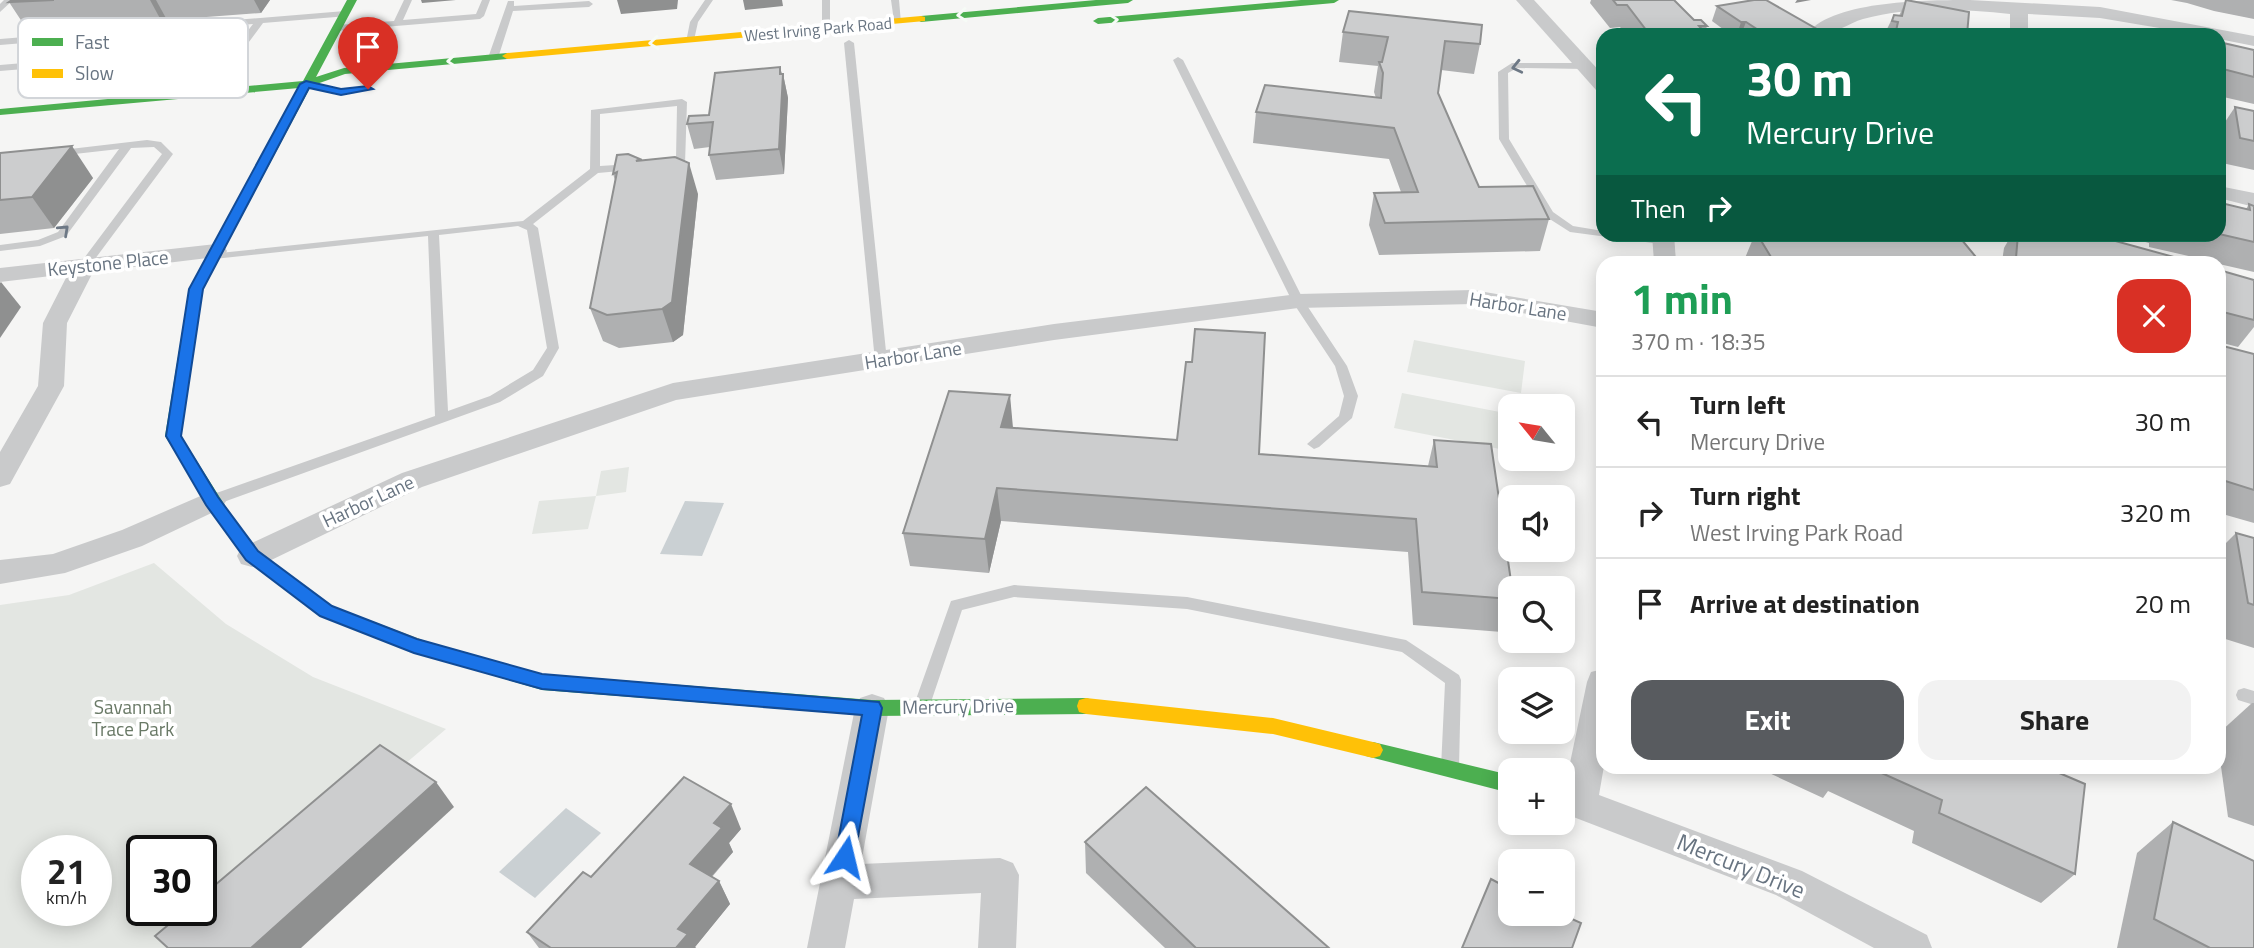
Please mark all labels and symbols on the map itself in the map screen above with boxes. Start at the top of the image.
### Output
one-way arrow [956,7,967,22]
street label: West Irving Park Road [743,11,893,47]
one-way arrow [1107,13,1118,28]
pin [338,17,398,89]
legend [18,18,248,98]
text: Fast [75,27,110,56]
one-way arrow [648,35,659,50]
one-way arrow [447,54,458,69]
text: Slow [75,58,114,87]
one-way arrow [1512,59,1524,74]
one-way arrow [55,226,68,239]
street label: Keystone Place [46,242,170,283]
street label: Harbor Lane [1467,284,1569,328]
street label: Harbor Lane [862,333,964,377]
north arrow [1498,394,1575,471]
street label: Harbor Lane [317,467,418,534]
street label: Mercury Drive [902,690,1014,721]
park label: Savannah Trace Park [92,692,174,743]
position arrow [808,820,882,894]
street label: Mercury Drive [1672,824,1810,907]
speed limit sign: 30 [126,835,217,926]

